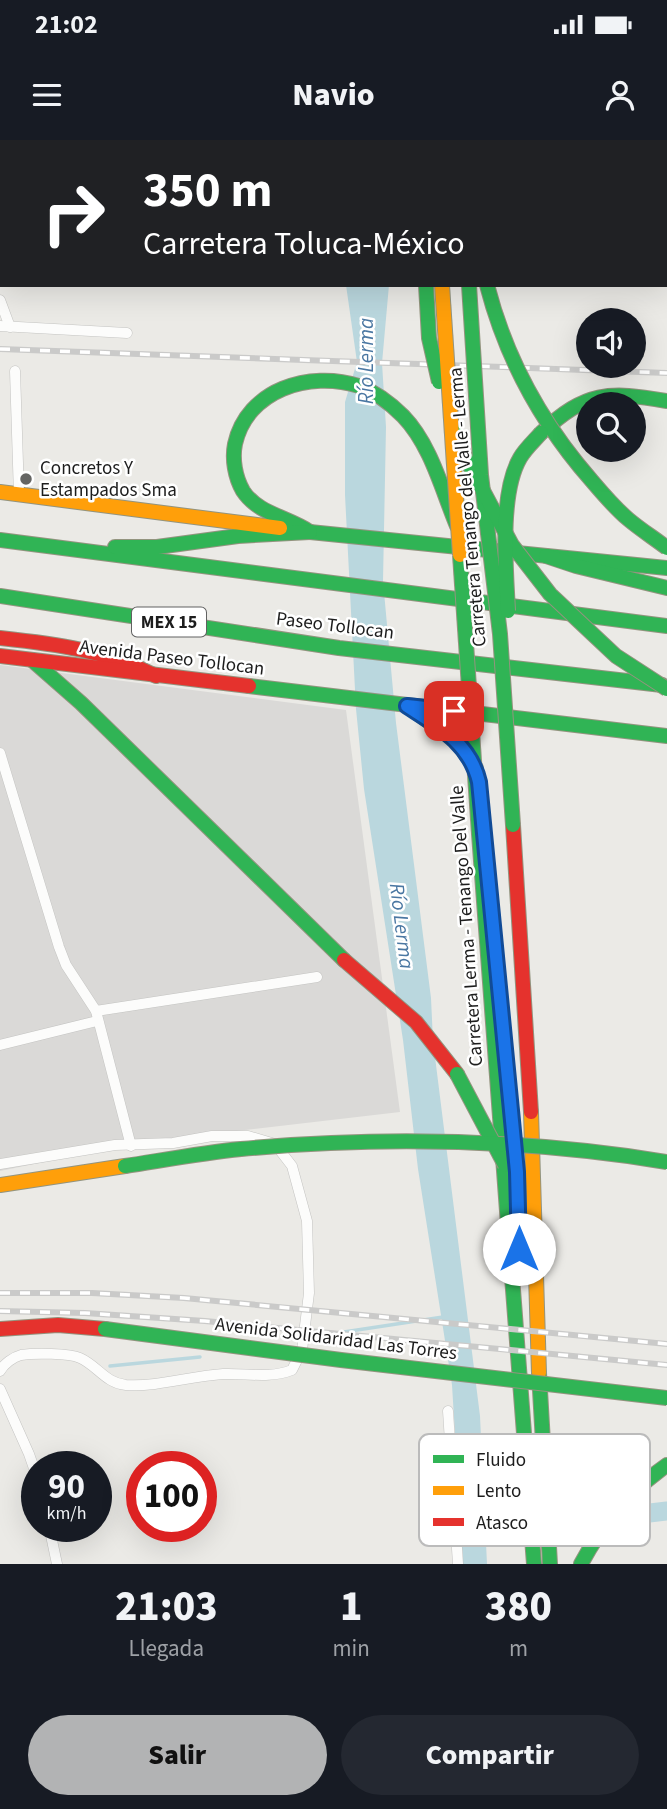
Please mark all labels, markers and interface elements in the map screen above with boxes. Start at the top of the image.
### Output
text: 21:02 [35,6,98,43]
text: Navio [292,72,375,118]
icon: menu [28,76,66,114]
icon: person [601,76,639,114]
text: 350 m [143,156,272,226]
icon: right [28,168,119,259]
text: Carretera Toluca-México [143,221,465,267]
map controls [576,308,646,462]
button: sound [576,308,646,378]
water label: Río Lerma [351,318,381,404]
street label: Carretera Tenango del Valle - Lerma [442,366,494,648]
button: search [576,392,646,462]
place label: Concretos Y Estampados Sma [40,455,177,504]
marker: Concretos Y Estampados Sma [18,471,34,487]
street label: Paseo Tollocan [274,605,396,647]
road number: MEX 15 [132,608,206,636]
street label: Avenida Paseo Tollocan [78,633,266,683]
pin [424,681,484,741]
icon: arrive [435,692,473,730]
street label: Carretera Lerma - Tenango Del Valle [444,785,490,1067]
water label: Río Lerma [382,881,422,971]
position arrow [482,1212,556,1286]
street label: Avenida Solidaridad Las Torres [214,1311,458,1367]
legend [419,1434,650,1546]
text: Fluido [476,1447,526,1474]
speed limit sign: 100 [126,1451,217,1542]
text: 90 [48,1462,85,1512]
text: Lento [476,1478,521,1505]
text: km/h [47,1501,86,1526]
text: Atasco [476,1510,528,1537]
text: 21:03 [115,1577,218,1637]
text: 1 [340,1577,362,1637]
text: 380 [485,1577,552,1637]
text: Llegada [129,1632,204,1665]
text: min [333,1632,370,1665]
text: m [509,1632,528,1665]
button: Salir [28,1715,327,1795]
button: Compartir [341,1715,639,1795]

